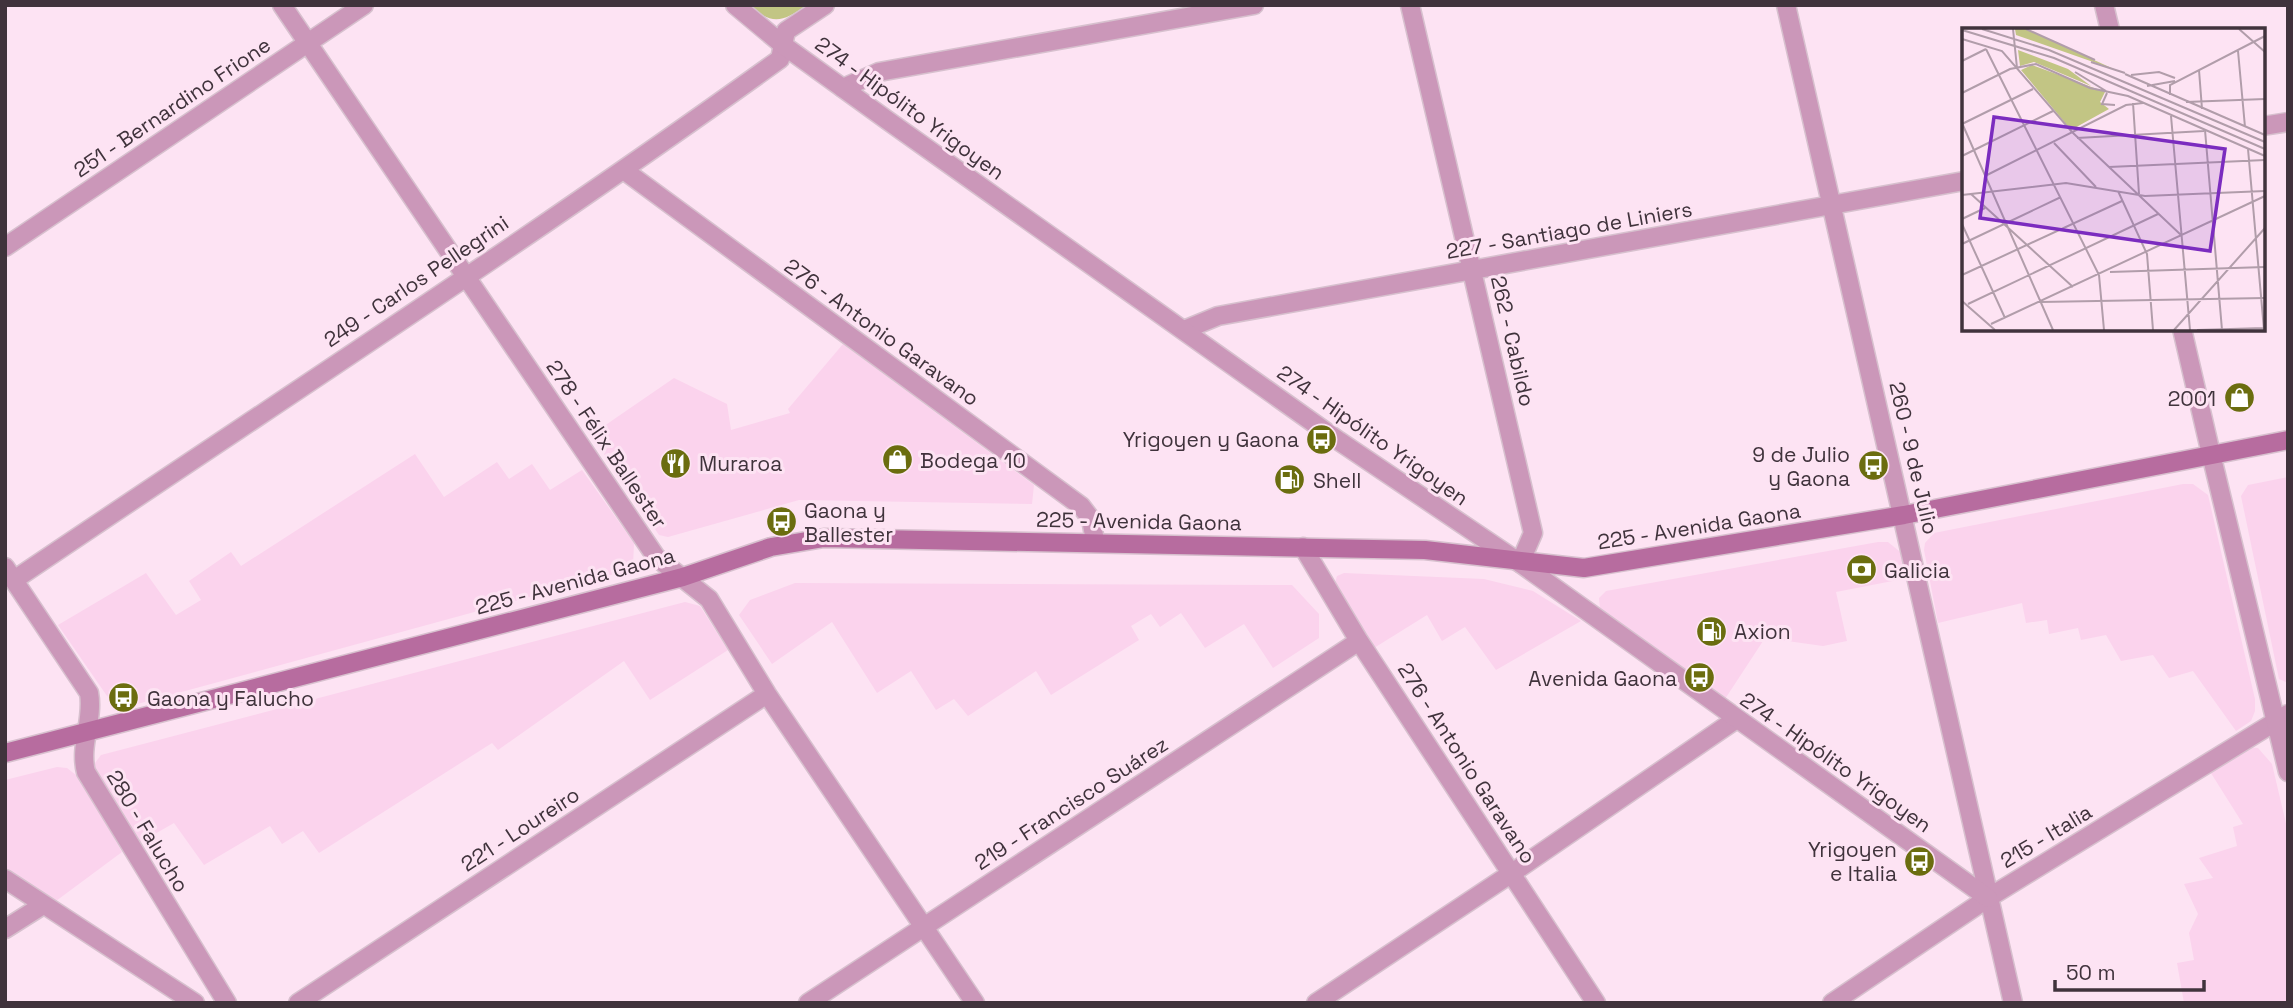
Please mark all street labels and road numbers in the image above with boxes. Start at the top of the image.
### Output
street label: 274 - Hipólito Yrigoyen [810,30,1010,186]
street label: 251 - Bernardino Frione [68,31,276,183]
street label: 227 - Santiago de Liniers [1444,195,1694,265]
street label: 249 - Carlos Pellegrini [318,209,514,353]
street label: 276 - Antonio Garavano [779,252,985,412]
street label: 262 - Cabildo [1485,273,1541,409]
street label: 278 - Félix Ballester [541,355,673,533]
street label: 274 - Hipólito Yrigoyen [1272,359,1474,511]
street label: 260 - 9 de Julio [1883,379,1945,537]
street label: 225 - Avenida Gaona [1595,497,1803,555]
street label: 225 - Avenida Gaona [1036,506,1242,536]
street label: 225 - Avenida Gaona [472,541,678,621]
street label: 276 - Antonio Garavano [1392,657,1542,869]
street label: 274 - Hipólito Yrigoyen [1735,686,1937,838]
street label: 219 - Francisco Suárez [969,730,1173,876]
street label: 280 - Falucho [101,765,195,897]
street label: 221 - Loureiro [456,781,584,877]
street label: 215 - Italia [1995,798,2097,874]

